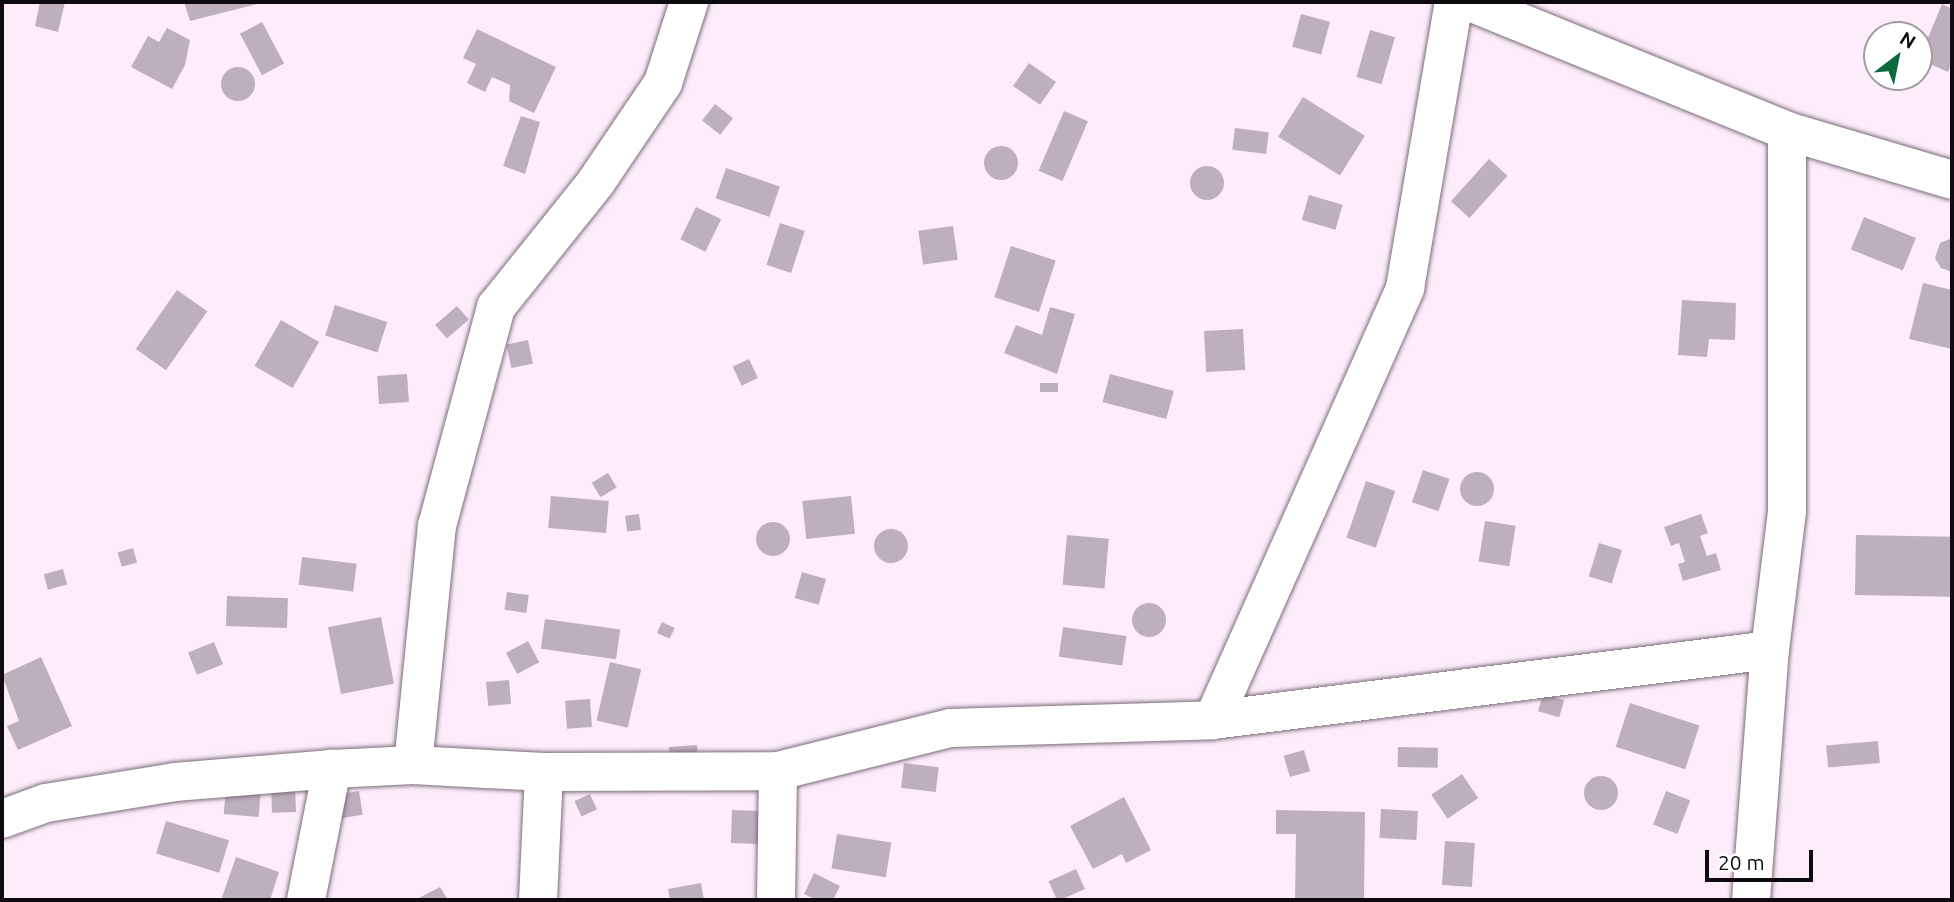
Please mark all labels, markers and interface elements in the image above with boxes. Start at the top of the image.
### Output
north arrow [1863,21,1933,91]
text: N [1896,27,1920,53]
scale bar [1709,836,1818,880]
text: 20 m [1718,850,1765,874]

